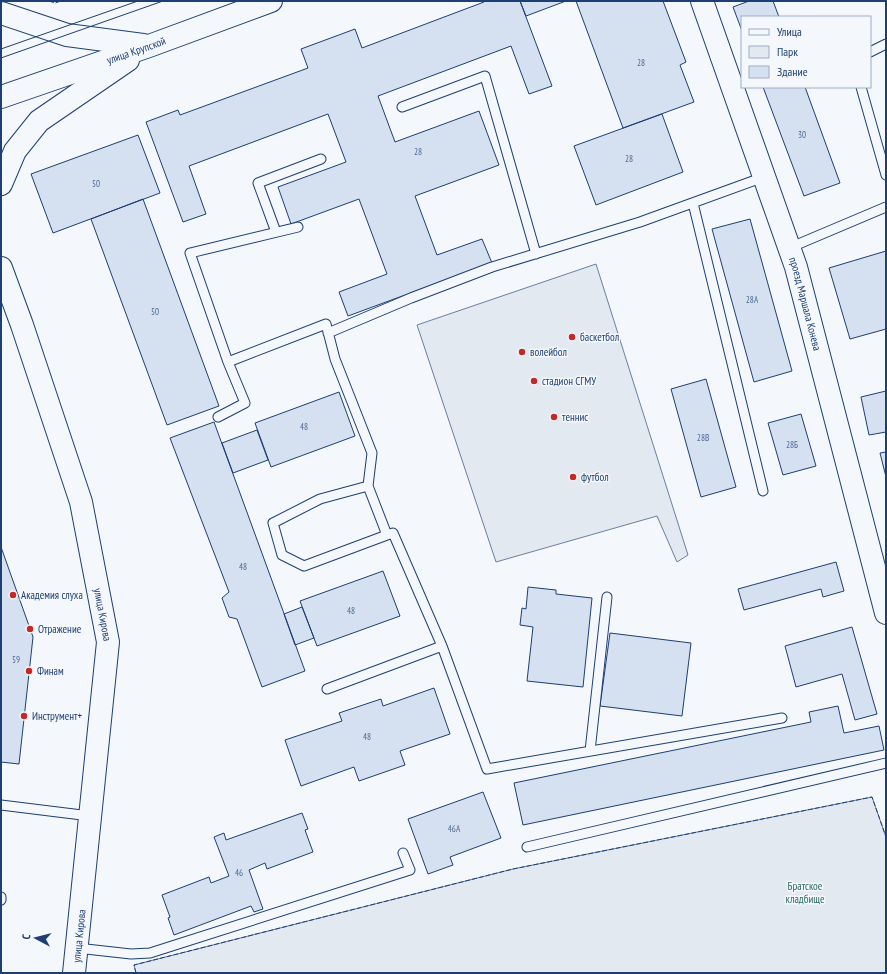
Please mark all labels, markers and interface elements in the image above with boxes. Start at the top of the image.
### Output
legend [741,16,871,88]
text: Улица [777,24,802,39]
street label: улица Крупской [105,33,168,67]
text: Парк [777,44,798,59]
house number: 28 [637,57,645,68]
text: Здание [777,64,808,79]
house number: 30 [798,129,806,140]
house number: 28 [414,146,422,157]
house number: 28 [625,153,633,164]
house number: 50 [92,178,100,189]
street label: проезд Маршала Конева [786,255,824,352]
house number: 28А [746,294,759,305]
house number: 50 [151,306,159,317]
place label: баскетбол [580,330,619,344]
marker: баскетбол [567,332,577,342]
place label: волейбол [530,345,567,359]
marker: волейбол [517,347,527,357]
place label: стадион СГМУ [542,374,596,388]
marker: стадион СГМУ [529,376,539,386]
place label: теннис [562,410,588,424]
marker: теннис [549,412,559,422]
house number: 48 [300,421,308,432]
house number: 28В [697,432,709,443]
house number: 28Б [786,439,798,450]
place label: футбол [581,470,609,484]
marker: футбол [568,472,578,482]
house number: 48 [239,561,247,572]
street label: улица Кирова [91,587,115,642]
place label: Академия слуха [21,588,83,602]
marker: Академия слуха [8,590,18,600]
house number: 48 [347,605,355,616]
place label: Отражение [38,622,82,636]
marker: Отражение [25,624,35,634]
house number: 59 [12,654,20,665]
place label: Финам [37,664,64,678]
marker: Финам [24,666,34,676]
place label: Инструмент+ [32,709,82,723]
marker: Инструмент+ [19,711,29,721]
house number: 48 [363,731,371,742]
house number: 46А [448,823,461,834]
house number: 46 [235,867,243,878]
park label: Братское кладбище [786,879,825,906]
street label: улица Кирова [69,909,89,963]
north arrow [16,918,56,958]
text: С [19,933,33,940]

